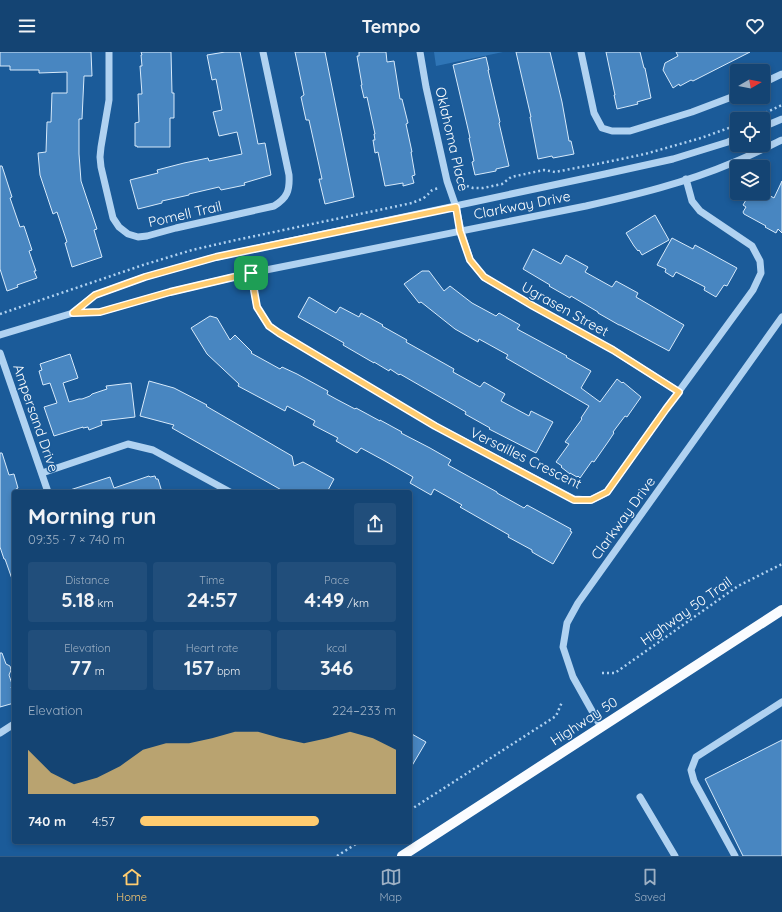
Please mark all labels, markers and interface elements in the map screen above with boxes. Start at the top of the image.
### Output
icon: menu [16,15,38,37]
text: Tempo [362,15,420,38]
icon: heart [744,15,766,37]
north arrow [730,64,770,104]
map controls [730,64,770,200]
street label: Oklahoma Place [431,85,473,193]
button: locate [730,112,770,152]
button: layers [730,160,770,200]
street label: Clarkway Drive [472,187,572,223]
street label: Pomell Trail [146,197,224,231]
pin [234,256,268,290]
icon: arrive [240,262,262,284]
street label: Ugrasen Street [518,278,612,341]
street label: Ampersand Drive [9,362,63,474]
street label: Versailles Crescent [467,423,585,493]
street label: Clarkway Drive [587,473,659,563]
text: Morning run [28,502,156,530]
button: share [354,503,396,545]
text: 09:35 · 7 × 740 m [28,531,125,547]
text: Distance [65,573,109,587]
text: Time [199,573,225,587]
text: Pace [324,573,349,587]
street label: Highway 50 Trail [637,573,735,649]
text: 5.18 [61,587,95,612]
text: 24:57 [186,587,238,612]
text: 4:49 [304,587,344,612]
text: km [95,596,114,610]
text: /km [344,596,369,610]
text: Elevation [64,641,111,655]
text: Heart rate [186,641,238,655]
text: kcal [326,641,347,655]
text: 77 [70,655,92,680]
text: 157 [184,655,214,680]
text: 346 [320,655,353,680]
text: m [92,664,105,678]
text: bpm [214,664,240,678]
street label: Highway 50 [547,693,621,749]
text: Elevation [28,702,83,718]
text: 224–233 m [332,702,396,718]
text: 740 m [28,813,66,829]
text: 4:57 [92,813,115,829]
tab: Home [116,866,147,904]
tab: Map [379,866,402,904]
tab: Saved [634,866,666,904]

